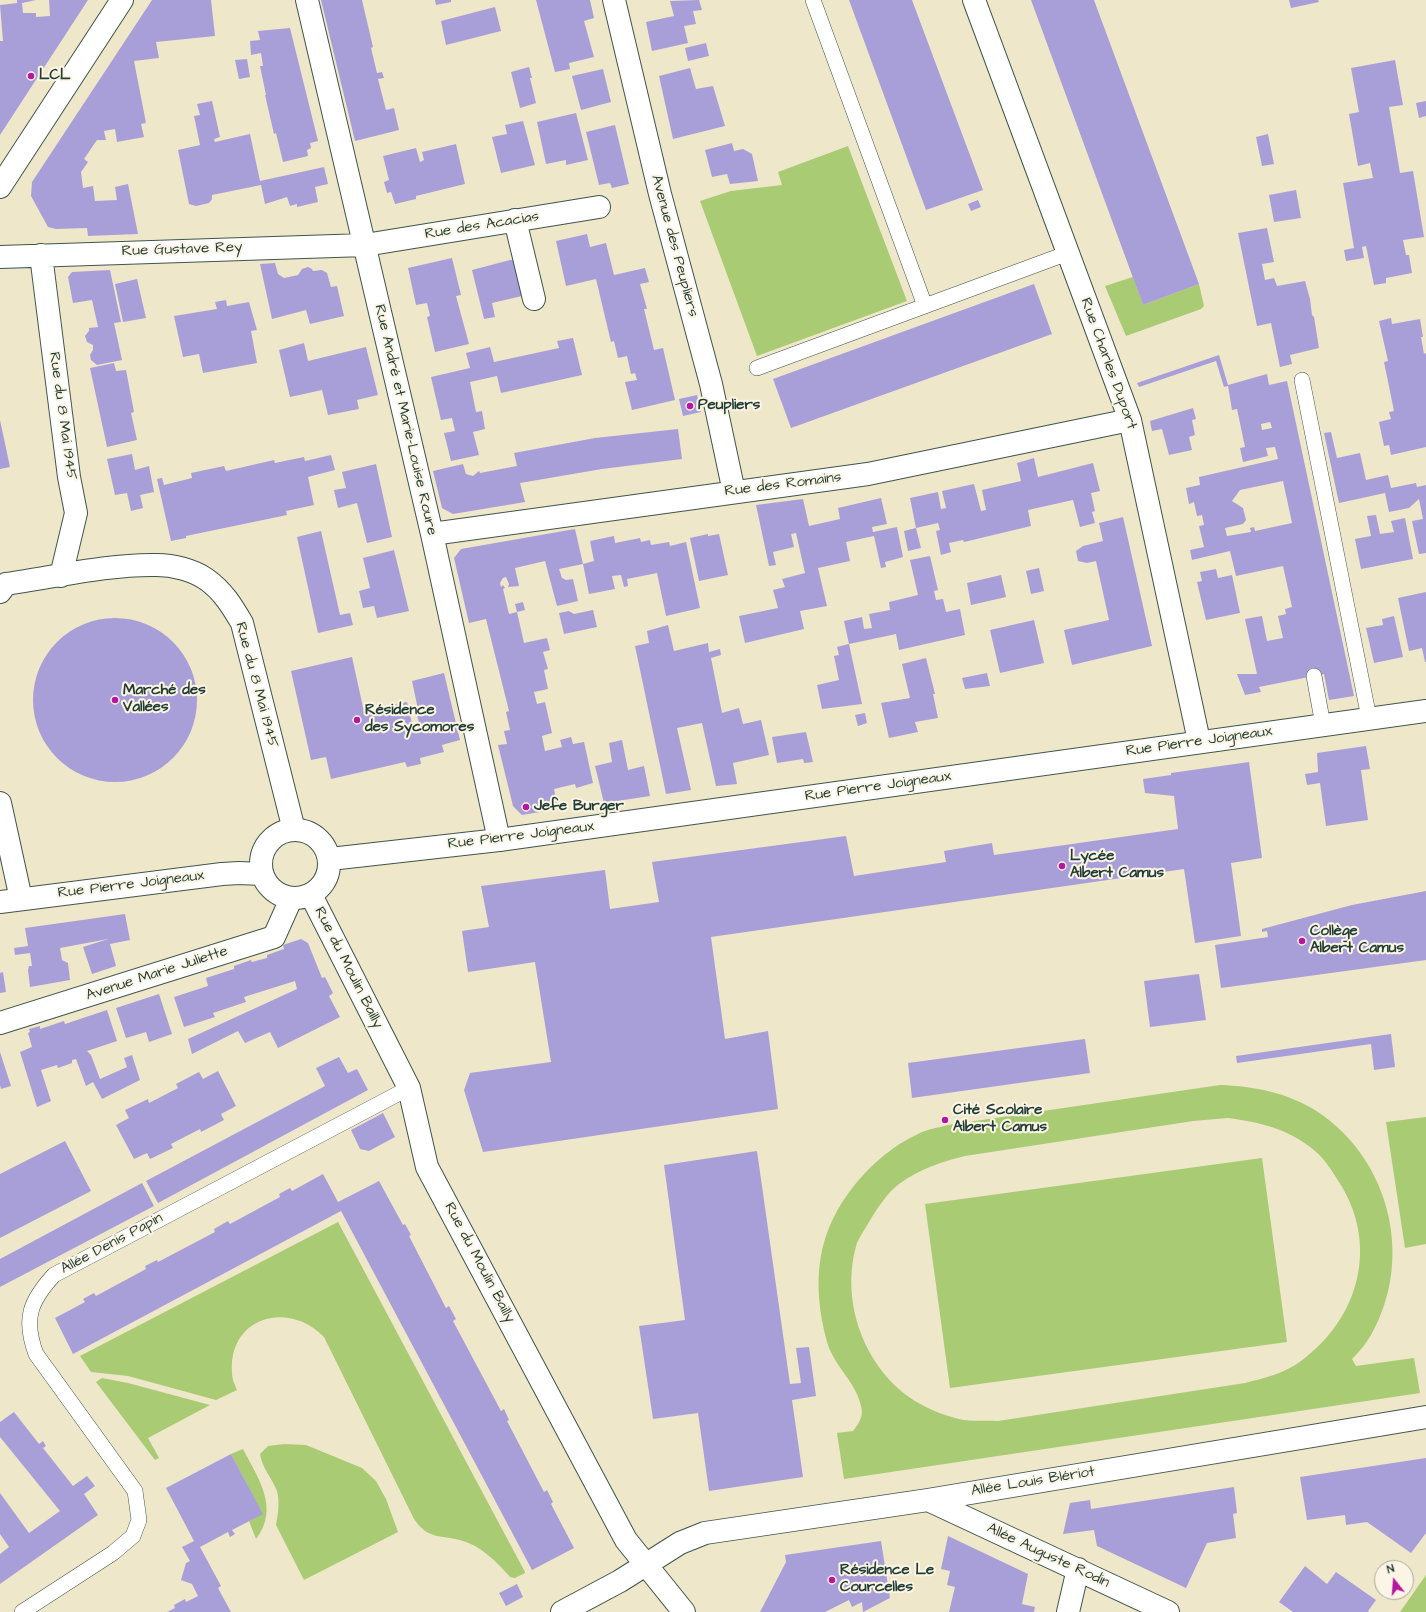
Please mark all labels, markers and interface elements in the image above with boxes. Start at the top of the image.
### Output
place label: LCL [39,67,70,85]
marker: LCL [26,71,36,81]
street label: Avenue des Peupliers [646,173,702,319]
street label: Rue des Acacias [424,208,540,244]
street label: Rue Gustave Rey [121,239,243,261]
street label: Rue Charles Duport [1076,296,1140,432]
street label: Rue André et Marie-Louise Roure [370,303,440,537]
street label: Rue du 8 Mai 1945 [44,351,80,481]
place label: Peupliers [698,397,760,415]
marker: Peupliers [685,401,695,411]
street label: Rue des Romains [724,469,842,501]
street label: Rue du 8 Mai 1945 [231,620,281,750]
place label: Marché des Vallées [123,682,206,717]
marker: Marché des Vallées [110,695,120,705]
place label: Résidence des Sycomores [365,702,474,737]
marker: Résidence des Sycomores [352,715,362,725]
street label: Rue Pierre Joigneaux [1125,723,1273,761]
street label: Rue Pierre Joigneaux [804,768,952,806]
place label: Jefe Burger [534,798,624,816]
marker: Jefe Burger [521,802,531,812]
street label: Rue Pierre Joigneaux [447,818,595,854]
place label: Lycée Albert Camus [1070,848,1164,883]
marker: Lycée Albert Camus [1057,861,1067,871]
street label: Rue Pierre Joigneaux [57,867,205,903]
street label: Rue du Moulin Bailly [310,904,386,1032]
place label: Collège Albert Camus [1310,923,1404,958]
marker: Collège Albert Camus [1297,936,1307,946]
street label: Avenue Marie Juliette [84,943,230,1005]
place label: Cité Scolaire Albert Camus [953,1102,1047,1137]
marker: Cité Scolaire Albert Camus [940,1115,950,1125]
street label: Rue du Moulin Bailly [440,1200,518,1326]
street label: Allée Denis Papin [58,1210,166,1278]
street label: Allée Louis Blériot [970,1463,1096,1501]
street label: Allée Auguste Rodin [984,1520,1112,1592]
north arrow [1374,1560,1414,1600]
text: N [1385,1561,1396,1577]
place label: Résidence Le Courcelles [840,1562,934,1597]
marker: Résidence Le Courcelles [827,1575,837,1585]

